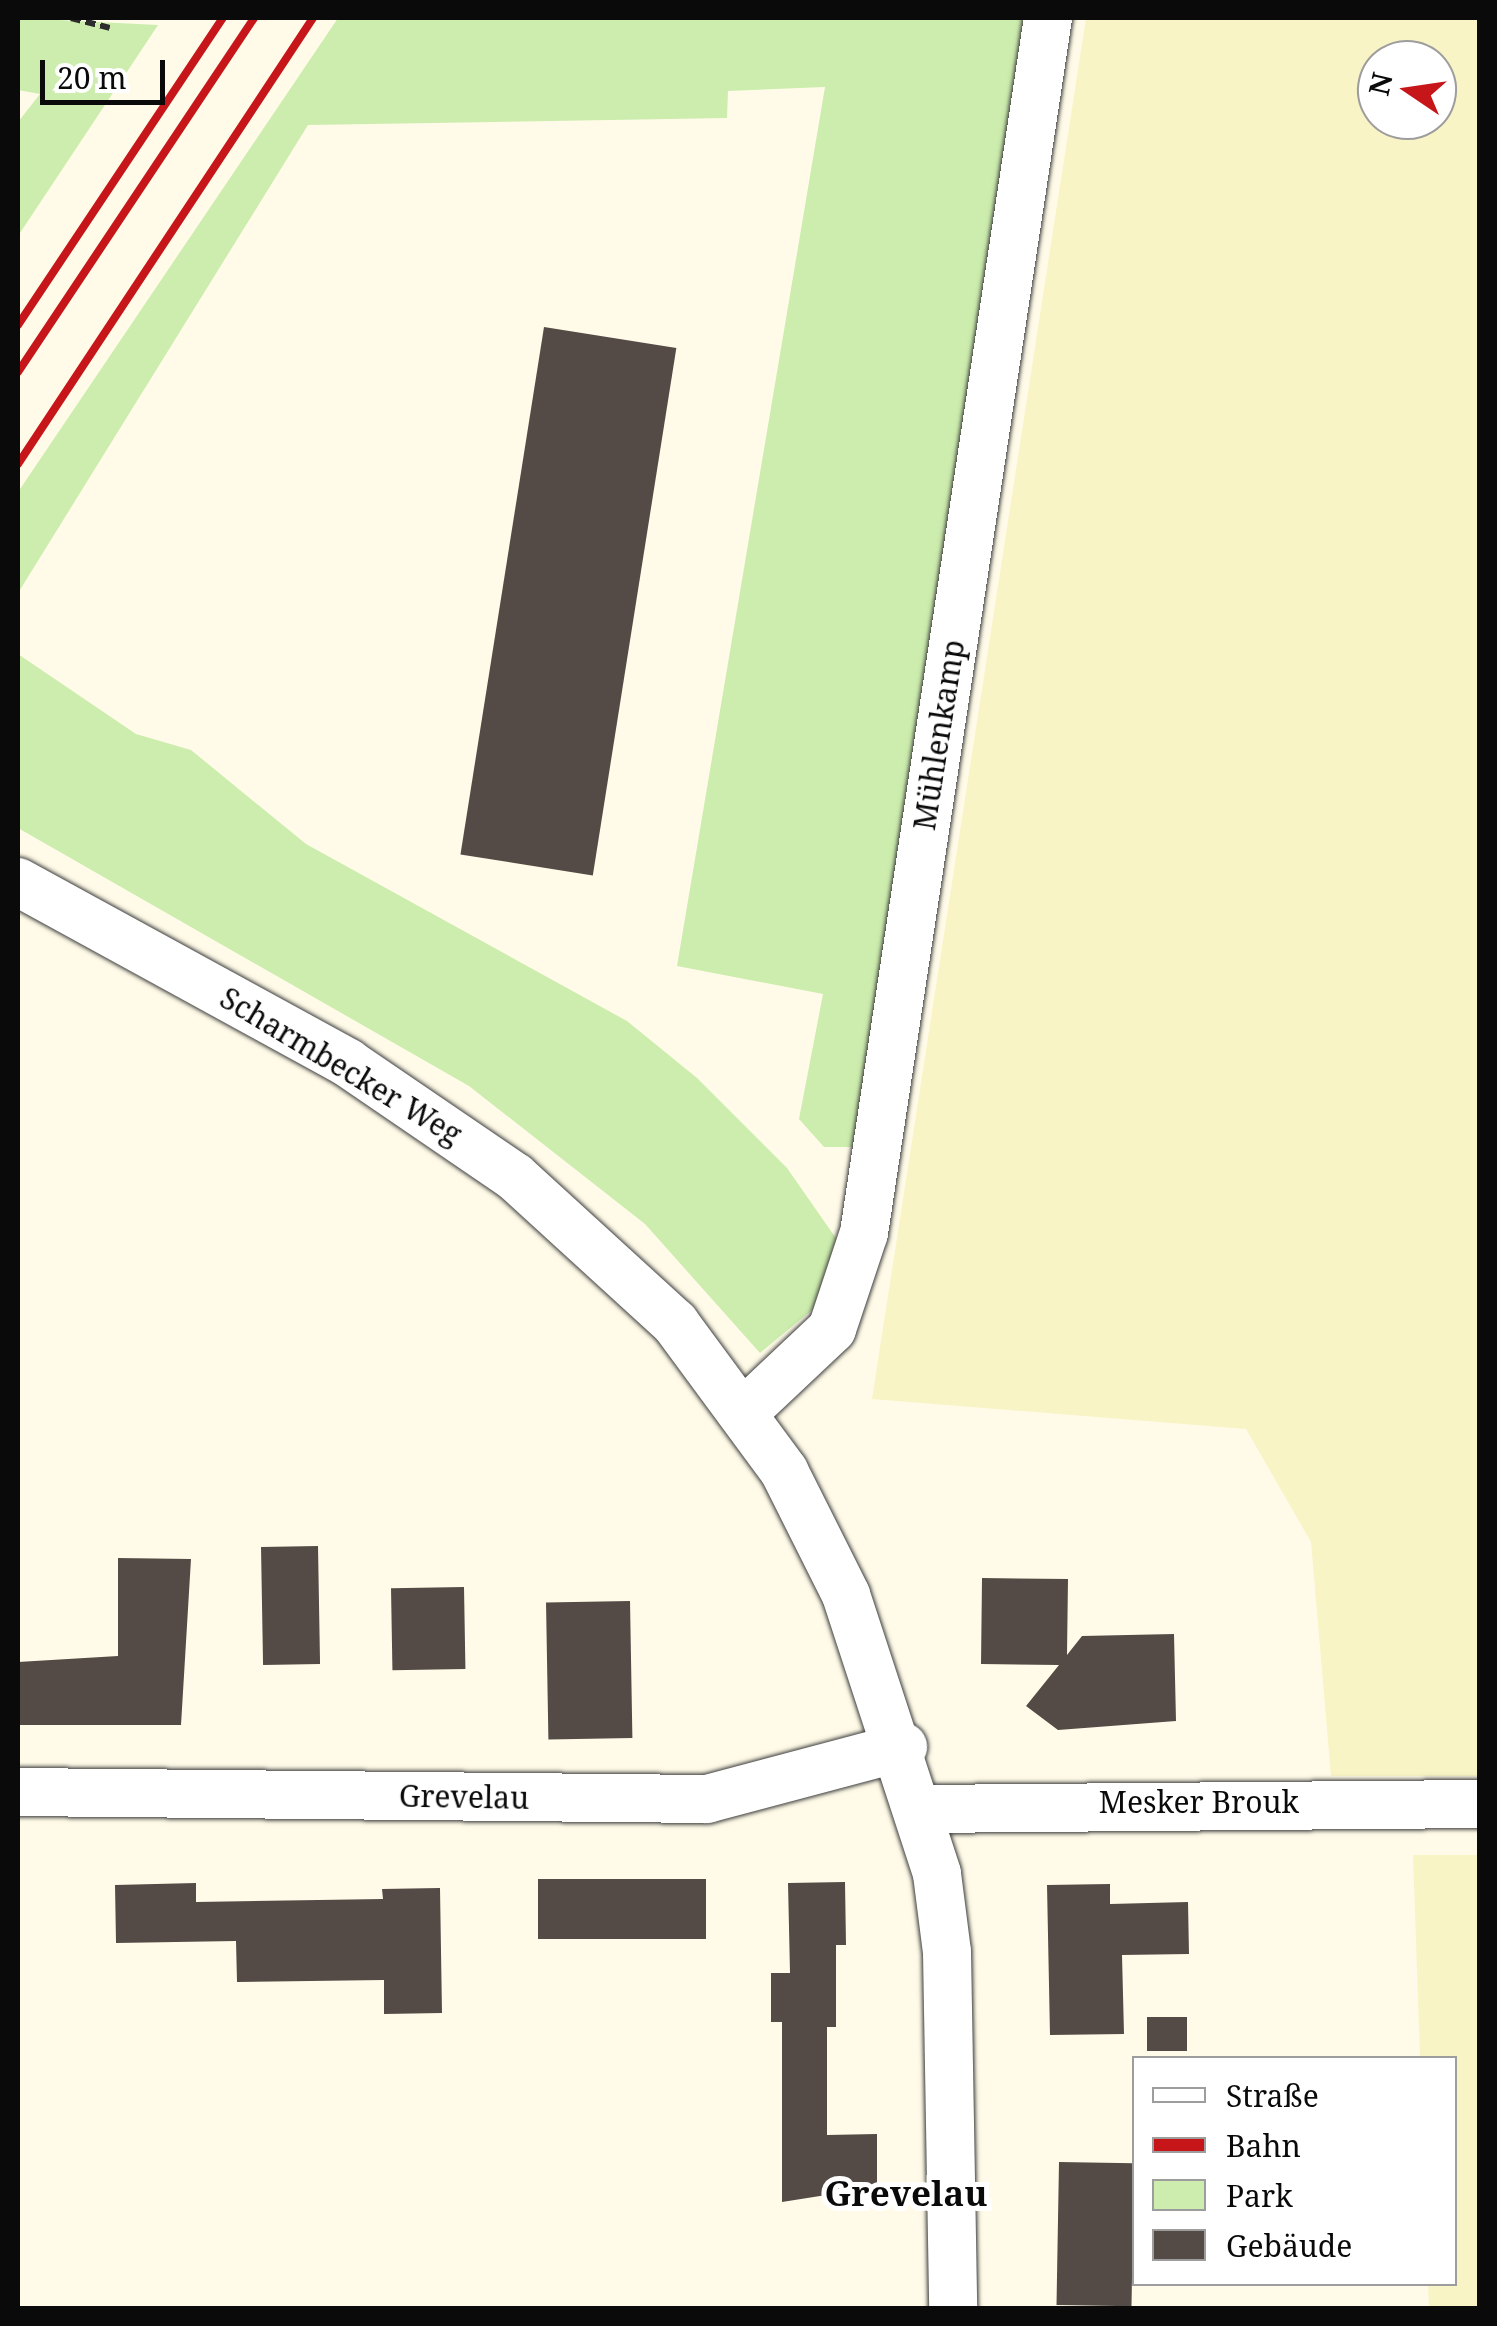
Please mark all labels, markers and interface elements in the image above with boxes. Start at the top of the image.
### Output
scale bar [45,40,170,102]
north arrow [1357,40,1457,140]
text: 20 m [57,57,127,98]
text: N [1359,69,1401,99]
street label: Mühlenkamp [906,637,972,833]
street label: Scharmbecker Weg [214,980,468,1152]
street label: Grevelau [399,1778,529,1816]
street label: Mesker Brouk [1099,1784,1299,1820]
legend [1132,2056,1457,2286]
text: Straße [1226,2075,1319,2116]
text: Bahn [1226,2125,1301,2166]
district label: Grevelau [824,2172,988,2214]
text: Park [1226,2175,1293,2216]
text: Gebäude [1226,2225,1352,2266]

